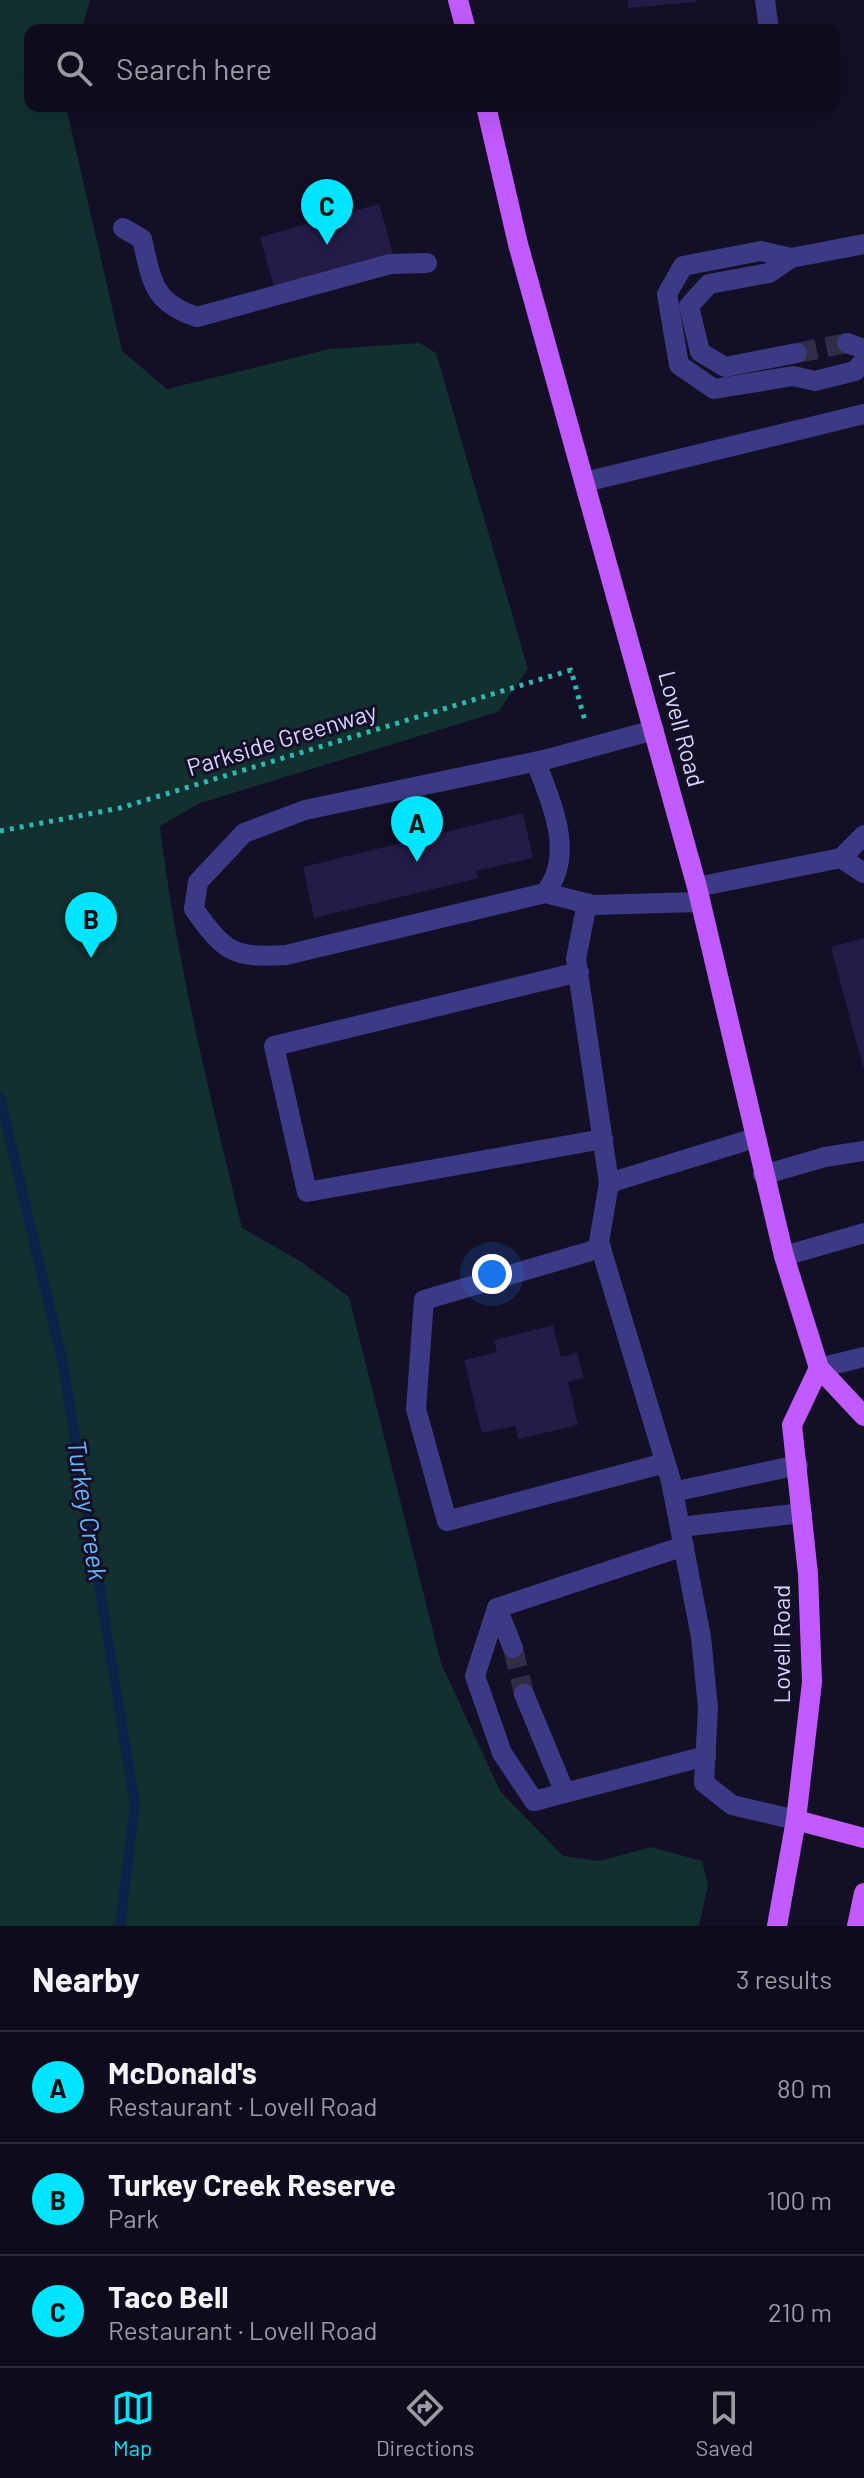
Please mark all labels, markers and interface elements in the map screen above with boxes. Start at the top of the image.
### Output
search box [24,24,840,112]
icon: search [52,46,96,90]
text: Search here [116,50,272,86]
pin: C [301,179,353,245]
street label: Lovell Road [653,667,712,790]
street label: Parkside Greenway [183,696,380,781]
pin: A [391,796,443,862]
pin: B [65,892,117,958]
your location [472,1254,512,1294]
water label: Turkey Creek [62,1437,115,1583]
street label: Lovell Road [766,1585,795,1703]
text: Nearby [32,1958,140,1999]
text: 3 results [736,1963,832,1994]
text: McDonald's [108,2054,257,2090]
text: A [49,2072,67,2103]
text: 80 m [777,2072,832,2103]
text: Restaurant · Lovell Road [108,2090,378,2121]
text: Turkey Creek Reserve [108,2166,396,2202]
text: B [50,2184,66,2215]
text: 100 m [767,2184,832,2215]
text: Park [108,2202,159,2233]
text: Taco Bell [108,2278,229,2314]
text: C [50,2296,66,2327]
text: 210 m [768,2296,832,2327]
text: Restaurant · Lovell Road [108,2314,378,2345]
tab: Map [111,2386,155,2460]
tab: Directions [376,2386,474,2460]
tab: Saved [696,2386,753,2460]

